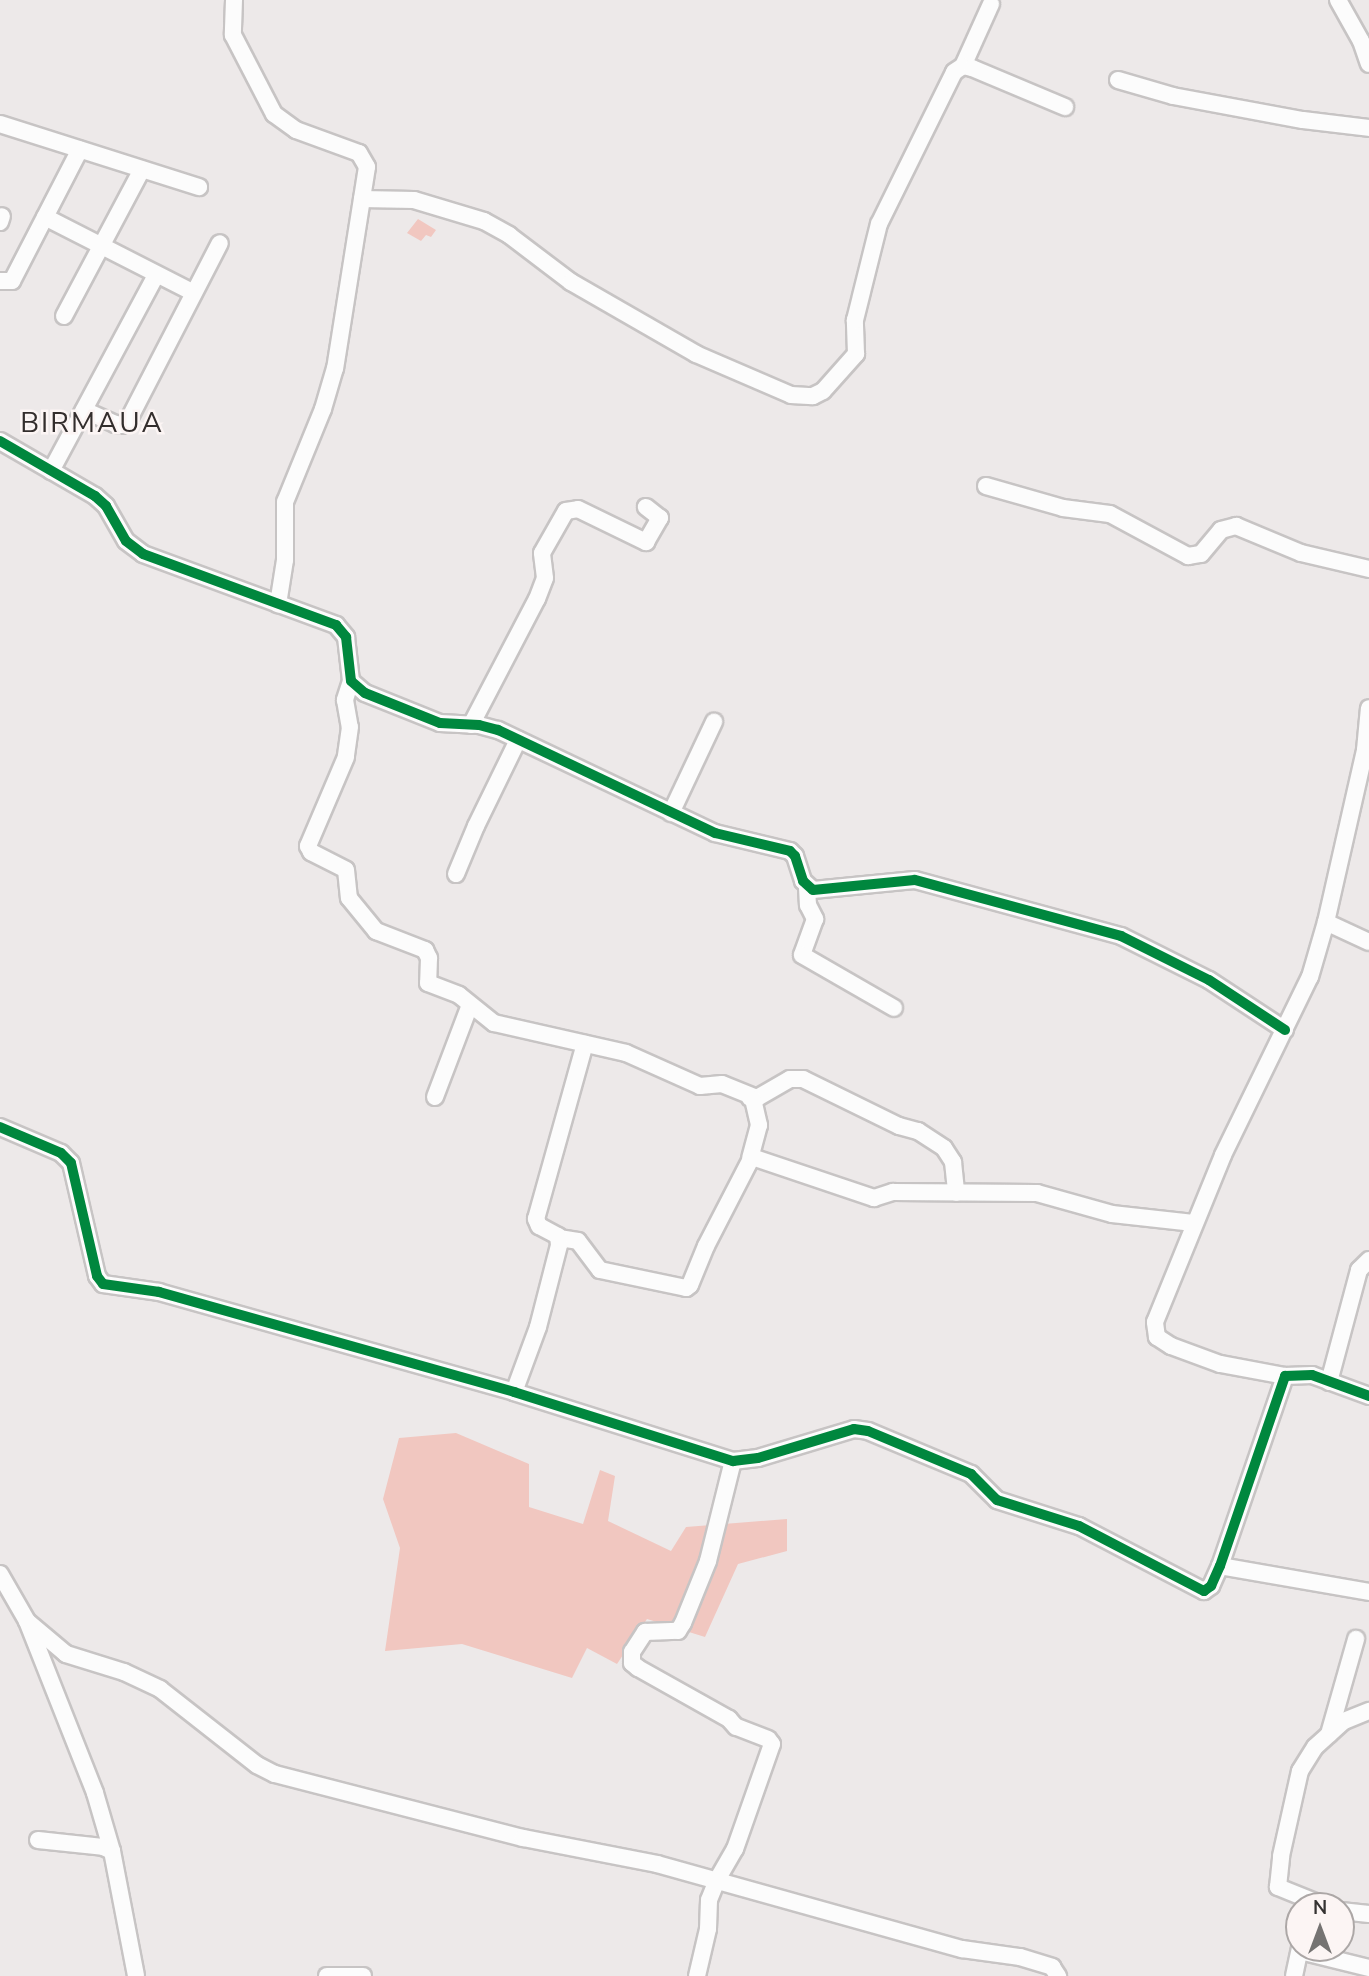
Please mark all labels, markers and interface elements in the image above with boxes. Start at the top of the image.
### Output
district label: BIRMAUA [21,406,163,440]
north arrow [1285,1892,1355,1962]
text: N [1313,1895,1327,1921]

